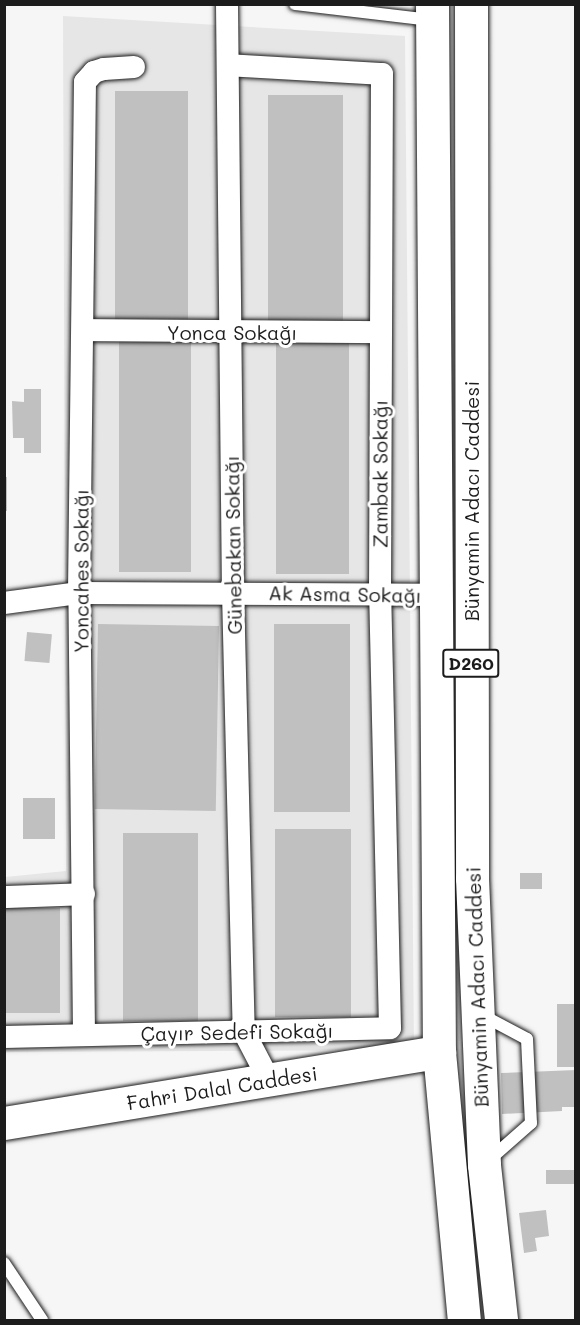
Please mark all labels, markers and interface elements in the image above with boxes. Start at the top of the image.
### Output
street label: Yonca Sokağı [167,320,297,344]
street label: Bünyamin Adacı Caddesi [459,381,483,621]
street label: Zambak Sokağı [368,400,392,548]
street label: Günebakan Sokağı [219,455,247,635]
street label: Yoncahes Sokağı [69,489,93,653]
street label: Ak Asma Sokağı [268,581,422,607]
road number: D260 [441,648,501,678]
street label: Bünyamin Adacı Caddesi [461,866,493,1108]
street label: Çayır Sedefi Sokağı [140,1018,334,1046]
street label: Fahri Dalal Caddesi [125,1061,319,1115]

